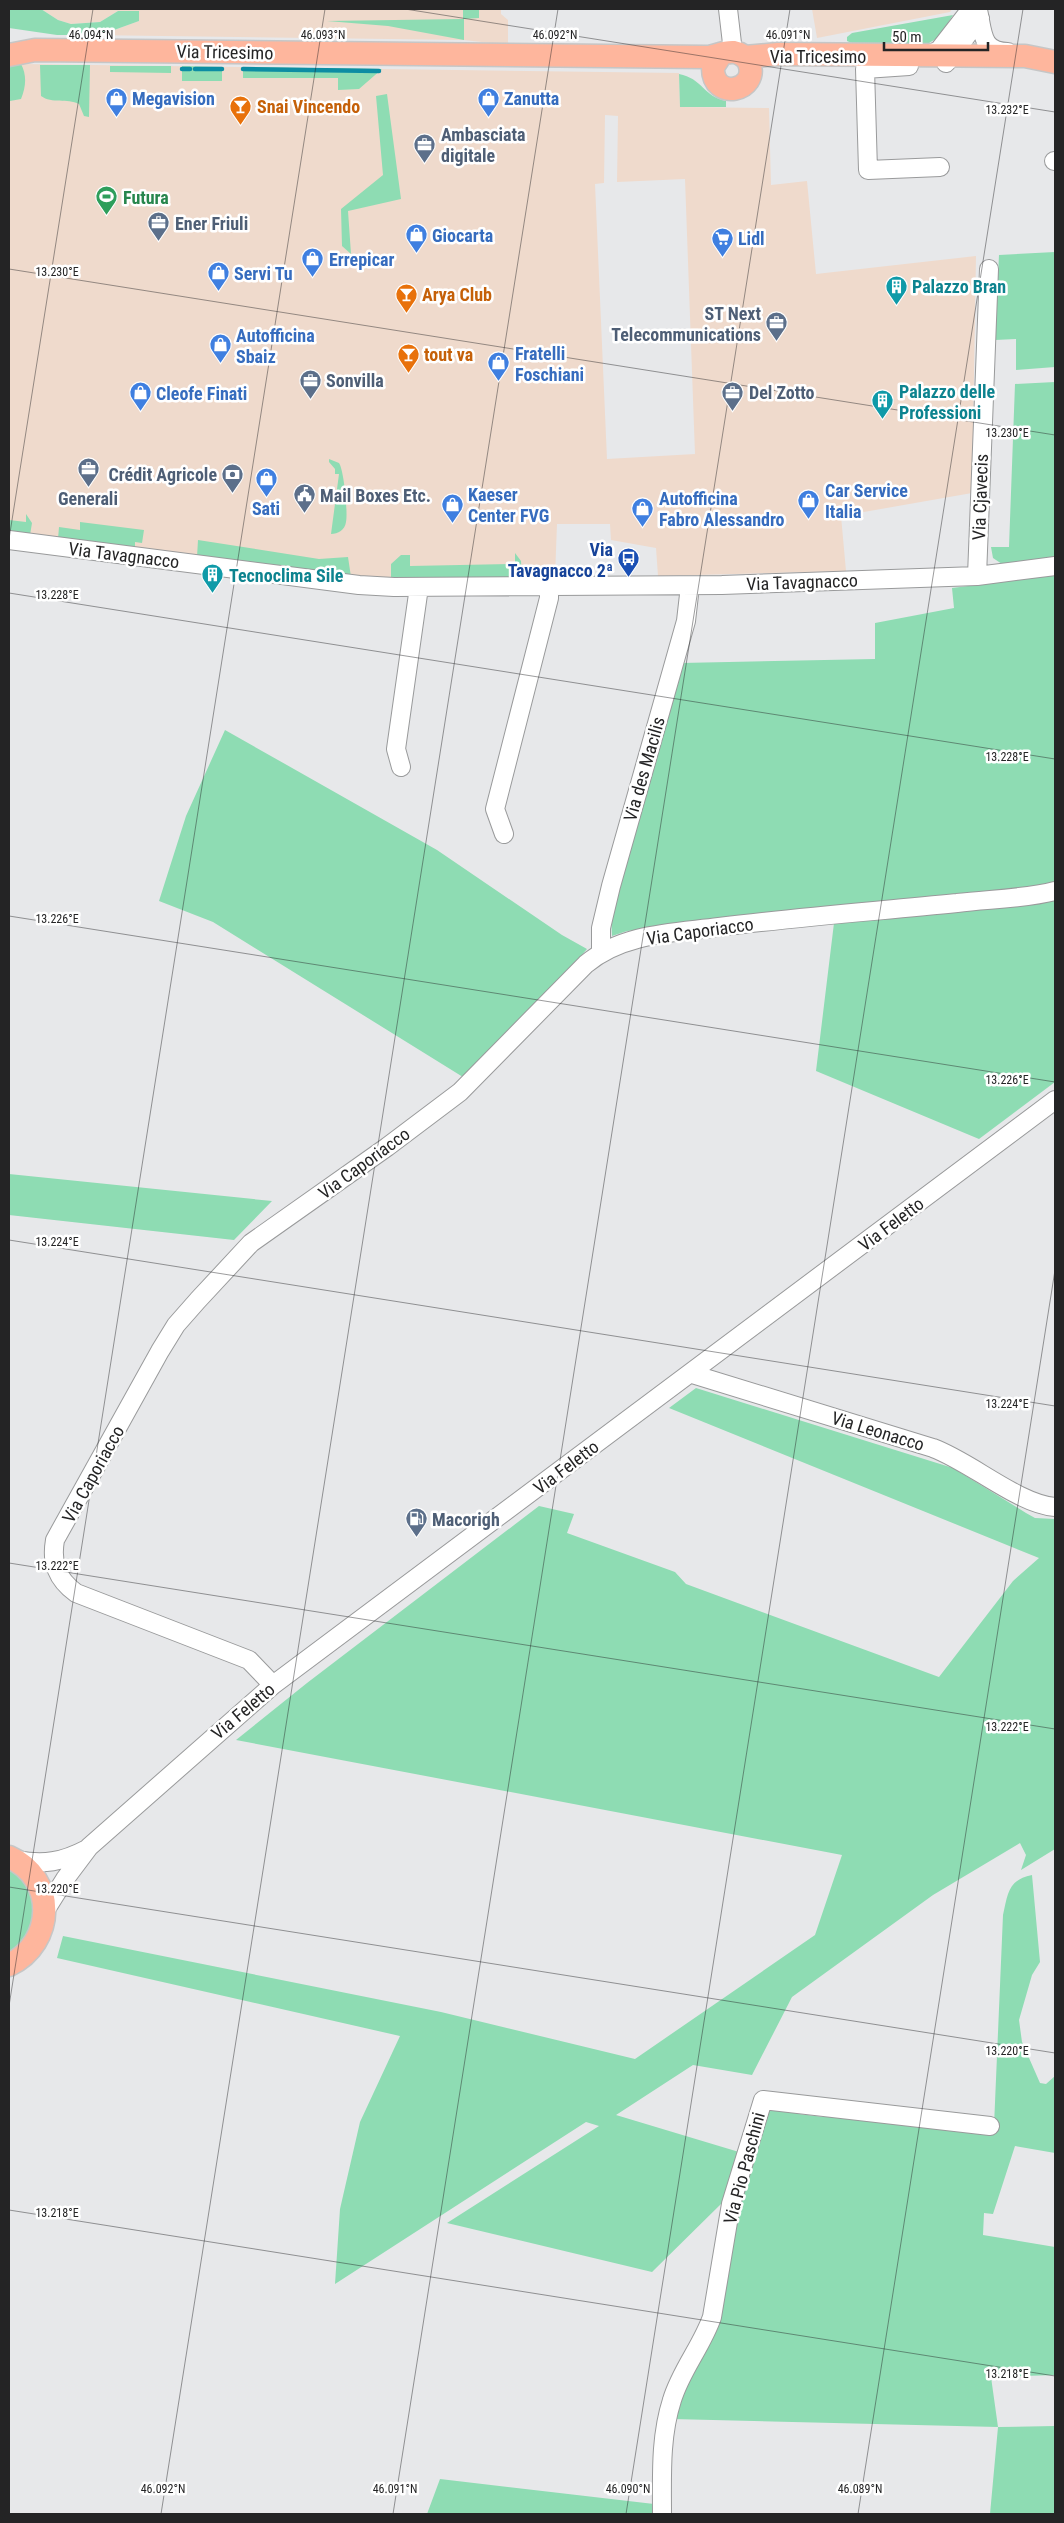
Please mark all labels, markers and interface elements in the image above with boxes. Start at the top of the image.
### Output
scale bar [884,20,988,52]
text: 46.094°N [69,28,113,42]
text: 46.093°N [301,28,345,42]
text: 46.092°N [533,28,577,42]
text: 46.091°N [766,28,810,42]
text: 50 m [892,28,922,46]
street label: Via Tricesimo [177,41,273,63]
street label: Via Tricesimo [770,46,866,67]
shop icon: Megavision [104,86,128,117]
shop icon: Zanutta [476,86,500,117]
place label: Megavision [132,88,215,109]
place label: Zanutta [504,88,559,109]
bar icon: Snai Vincendo [229,94,253,125]
place label: Snai Vincendo [257,96,360,117]
text: 13.232°E [985,103,1029,117]
place label: Ambasciata digitale [441,124,526,166]
office icon: Ambasciata digitale [413,132,437,163]
sports icon: Futura [95,185,119,216]
place label: Futura [123,187,169,208]
office icon: Ener Friuli [147,211,171,242]
place label: Ener Friuli [175,213,248,234]
shop icon: Giocarta [404,223,428,254]
place label: Giocarta [432,225,493,246]
supermarket icon: Lidl [710,226,734,257]
place label: Lidl [738,228,765,249]
shop icon: Errepicar [301,247,325,278]
place label: Errepicar [329,249,394,270]
shop icon: Servi Tu [206,261,230,292]
place label: Servi Tu [234,263,293,284]
text: 13.230°E [35,265,79,279]
building icon: Palazzo Bran [884,274,908,305]
place label: Palazzo Bran [912,276,1006,297]
bar icon: Arya Club [394,282,418,313]
place label: Arya Club [422,284,492,305]
place label: ST Next Telecommunications [611,303,761,345]
office icon: ST Next Telecommunications [765,311,789,342]
place label: Autofficina Sbaiz [236,325,315,367]
shop icon: Autofficina Sbaiz [208,333,232,364]
bar icon: tout va [396,342,420,373]
place label: Fratelli Foschiani [515,343,584,385]
place label: tout va [424,344,473,365]
shop icon: Fratelli Foschiani [487,351,511,382]
office icon: Sonvilla [298,368,322,399]
place label: Sonvilla [326,370,384,391]
office icon: Del Zotto [721,380,745,411]
shop icon: Cleofe Finati [128,381,152,412]
place label: Palazzo delle Professioni [899,381,995,423]
place label: Del Zotto [749,382,815,403]
place label: Cleofe Finati [156,383,247,404]
building icon: Palazzo delle Professioni [871,389,895,420]
text: 13.230°E [985,426,1029,440]
street label: Via Cjavecis [968,453,992,541]
office icon: Generali [76,456,100,487]
bank icon: Crédit Agricole [221,462,245,493]
place label: Crédit Agricole [109,464,217,485]
shop icon: Sati [254,466,278,497]
place label: Car Service Italia [825,480,908,522]
public building icon: Mail Boxes Etc. [292,483,316,514]
place label: Kaeser Center FVG [468,484,549,526]
place label: Mail Boxes Etc. [320,485,431,506]
place label: Generali [58,488,118,509]
place label: Autofficina Fabro Alessandro [659,488,785,530]
shop icon: Car Service Italia [797,488,821,519]
shop icon: Kaeser Center FVG [440,492,464,523]
shop icon: Autofficina Fabro Alessandro [631,496,655,527]
place label: Sati [252,498,280,519]
street label: Via Tavagnacco [67,538,181,572]
place label: Via Tavagnacco 2ª [508,539,613,581]
bus stop icon: Via Tavagnacco 2ª [617,547,641,578]
building icon: Tecnoclima Sile [201,563,225,594]
place label: Tecnoclima Sile [229,565,344,586]
street label: Via Tavagnacco [746,570,858,594]
text: 13.228°E [35,588,79,602]
street label: Via des Macilis [619,714,669,824]
text: 13.228°E [985,750,1029,764]
text: 13.226°E [35,912,79,926]
street label: Via Caporiacco [645,913,755,949]
text: 13.226°E [985,1073,1029,1087]
street label: Via Caporiacco [314,1123,414,1203]
street label: Via Feletto [854,1193,928,1255]
text: 13.224°E [35,1235,79,1249]
text: 13.224°E [985,1397,1029,1411]
street label: Via Leonacco [829,1407,927,1455]
street label: Via Caporiacco [58,1422,128,1526]
street label: Via Feletto [529,1436,603,1498]
fuel station icon: Macorigh [404,1507,428,1538]
place label: Macorigh [432,1509,500,1530]
text: 13.222°E [35,1559,79,1573]
street label: Via Feletto [207,1679,279,1743]
text: 13.222°E [985,1720,1029,1734]
text: 13.220°E [35,1882,79,1896]
text: 13.220°E [985,2044,1029,2058]
street label: Via Pio Paschini [719,2110,769,2226]
text: 13.218°E [35,2206,79,2220]
text: 13.218°E [985,2367,1029,2381]
text: 46.092°N [141,2482,185,2496]
text: 46.091°N [373,2482,417,2496]
text: 46.090°N [606,2482,650,2496]
text: 46.089°N [838,2482,882,2496]

